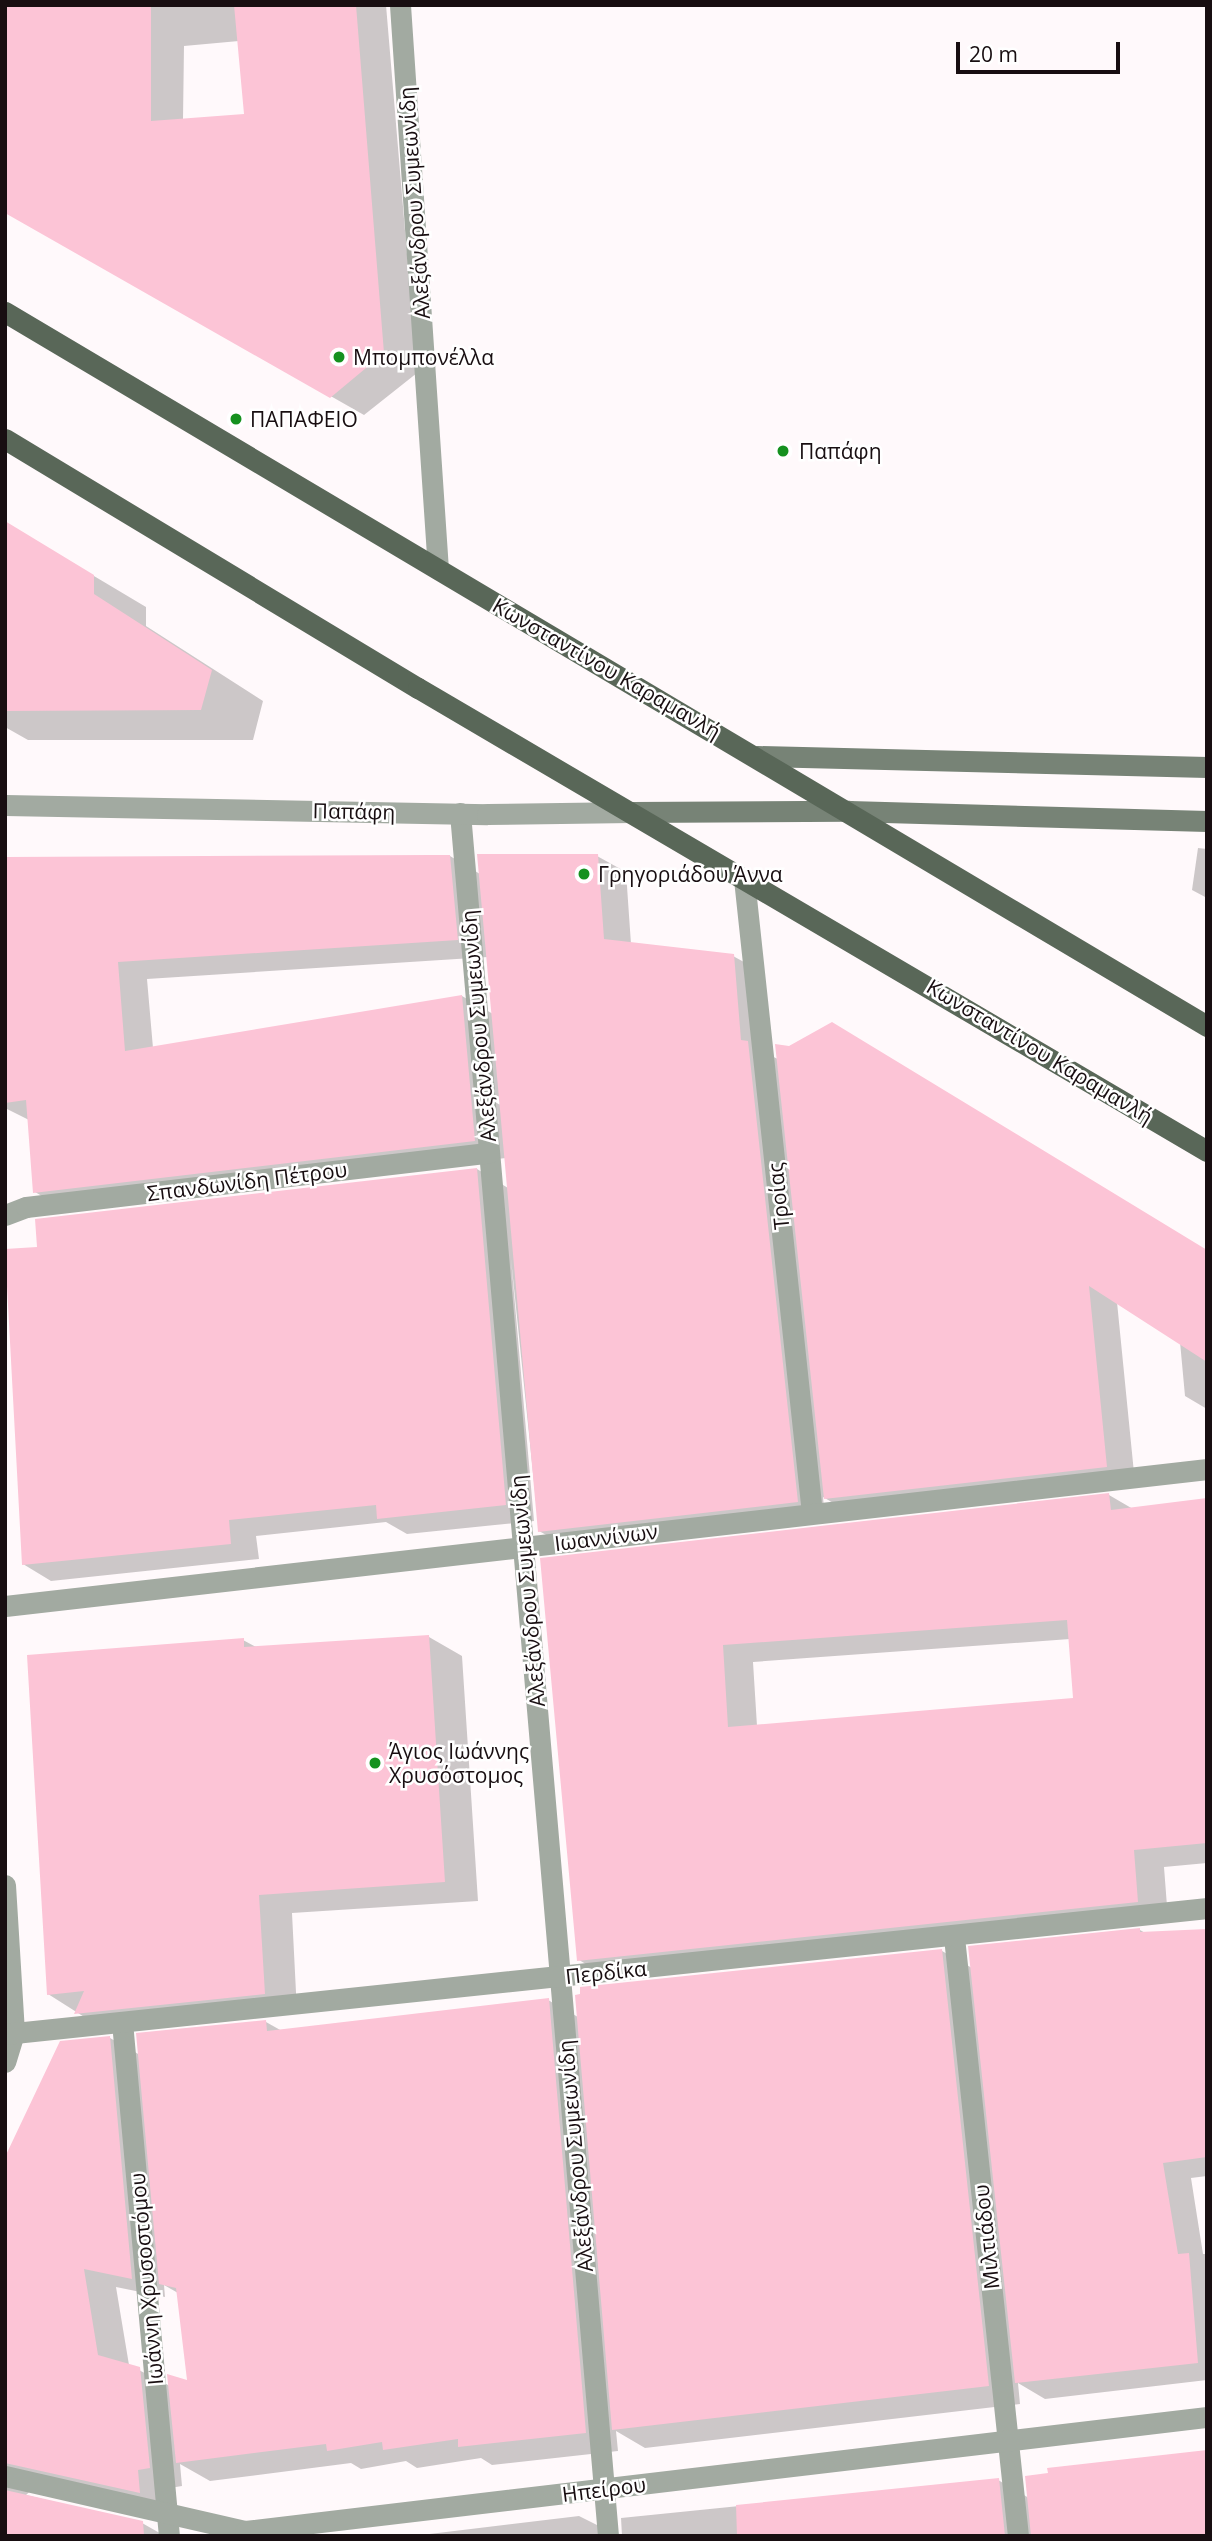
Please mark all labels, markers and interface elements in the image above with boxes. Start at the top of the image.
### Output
scale bar [960,28,1124,72]
text: 20 m [969,40,1018,68]
street label: Αλεξάνδρου Συμεωνίδη [393,86,435,320]
place label: Μπομπονέλλα [353,344,494,370]
marker: Μπομπονέλλα [331,349,347,365]
place label: ΠΑΠΑΦΕΙΟ [250,406,358,432]
marker: ΠΑΠΑΦΕΙΟ [228,411,244,427]
place label: Παπάφη [799,438,882,464]
marker: Παπάφη [773,441,793,461]
street label: Κωνσταντίνου Καραμανλή [488,592,726,744]
street label: Παπάφη [313,798,395,824]
place label: Γρηγοριάδου Άννα [598,861,783,887]
marker: Γρηγοριάδου Άννα [576,866,592,882]
street label: Αλεξάνδρου Συμεωνίδη [455,909,501,1143]
street label: Κωνσταντίνου Καραμανλή [922,973,1158,1129]
street label: Σπανδωνίδη Πέτρου [146,1156,348,1206]
street label: Τροίας [762,1161,794,1231]
street label: Αλεξάνδρου Συμεωνίδη [504,1474,550,1708]
street label: Ιωαννίνων [553,1518,659,1556]
place label: Άγιος Ιωάννης Χρυσόστομος [389,1738,529,1788]
marker: Άγιος Ιωάννης Χρυσόστομος [367,1755,383,1771]
street label: Περδίκα [564,1955,648,1989]
street label: Αλεξάνδρου Συμεωνίδη [552,2039,598,2273]
street label: Ιωάννη Χρυσοστόμου [124,2172,168,2386]
street label: Μιλτιάδου [968,2183,1004,2291]
street label: Ηπείρου [561,2471,647,2507]

